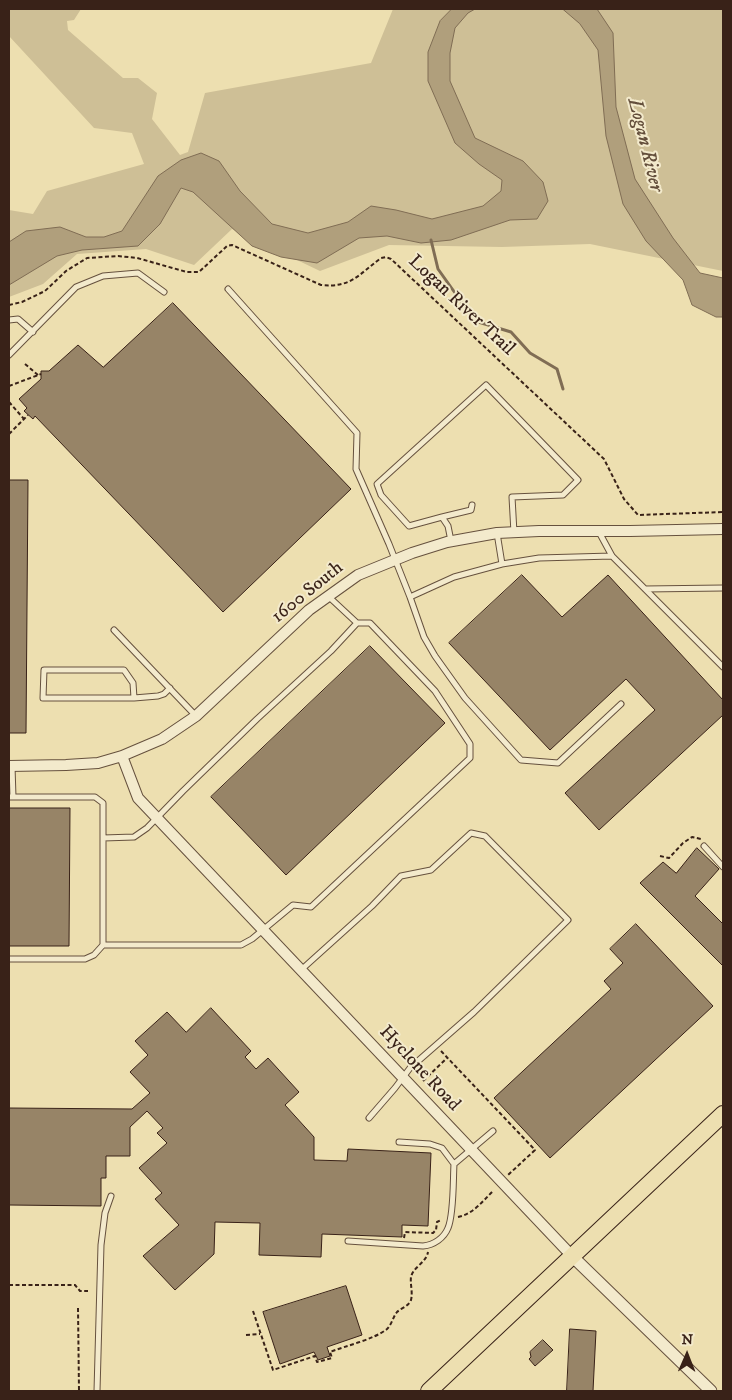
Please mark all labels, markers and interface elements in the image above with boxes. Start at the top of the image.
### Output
water label: Logan River [621,96,667,194]
street label: Logan River Trail [403,251,519,361]
street label: 1600 South [268,557,348,629]
street label: Hyclone Road [374,1021,464,1117]
north arrow [662,1330,712,1380]
text: N [681,1331,693,1349]

